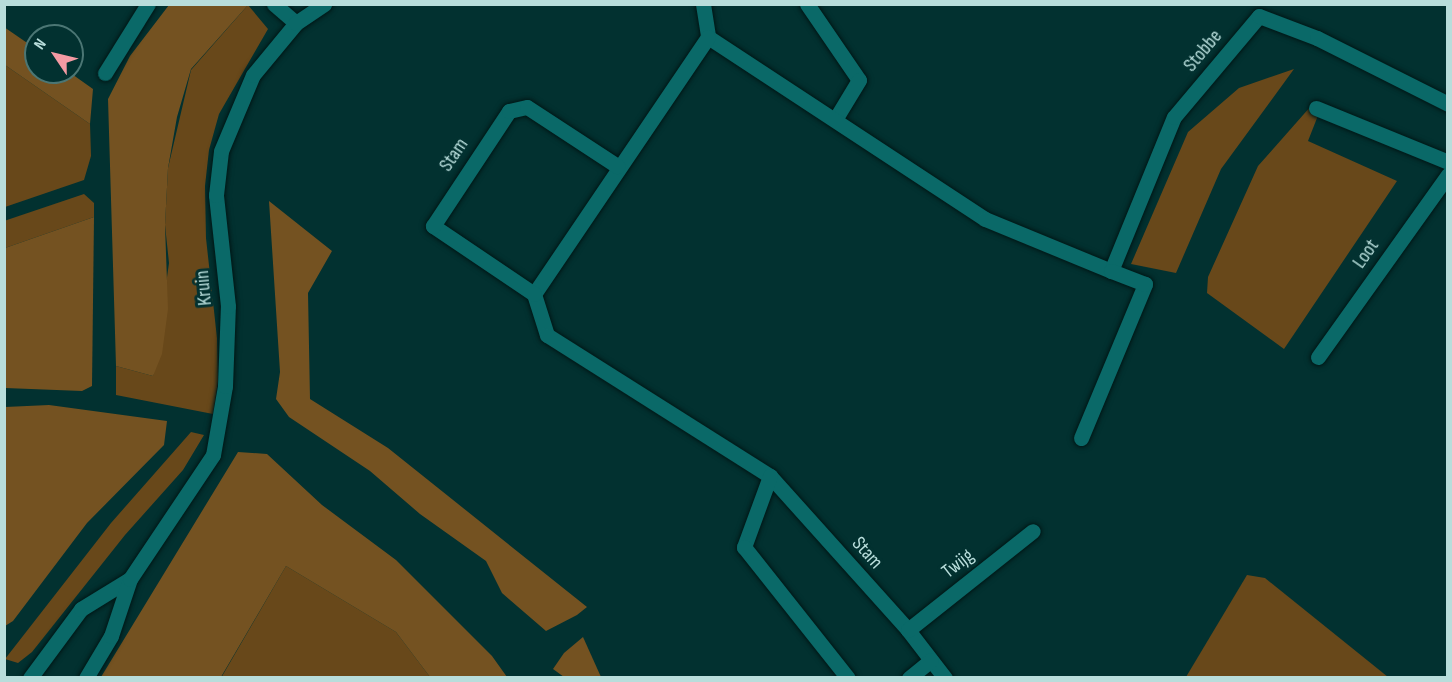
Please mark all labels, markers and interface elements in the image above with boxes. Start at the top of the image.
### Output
north arrow [24,24,84,84]
street label: Stobbe [1179,25,1227,77]
text: N [30,36,51,53]
street label: Stam [434,134,474,176]
street label: Loot [1348,235,1384,273]
street label: Kruin [191,269,217,307]
street label: Stam [846,532,888,574]
street label: Twijg [937,544,979,584]

